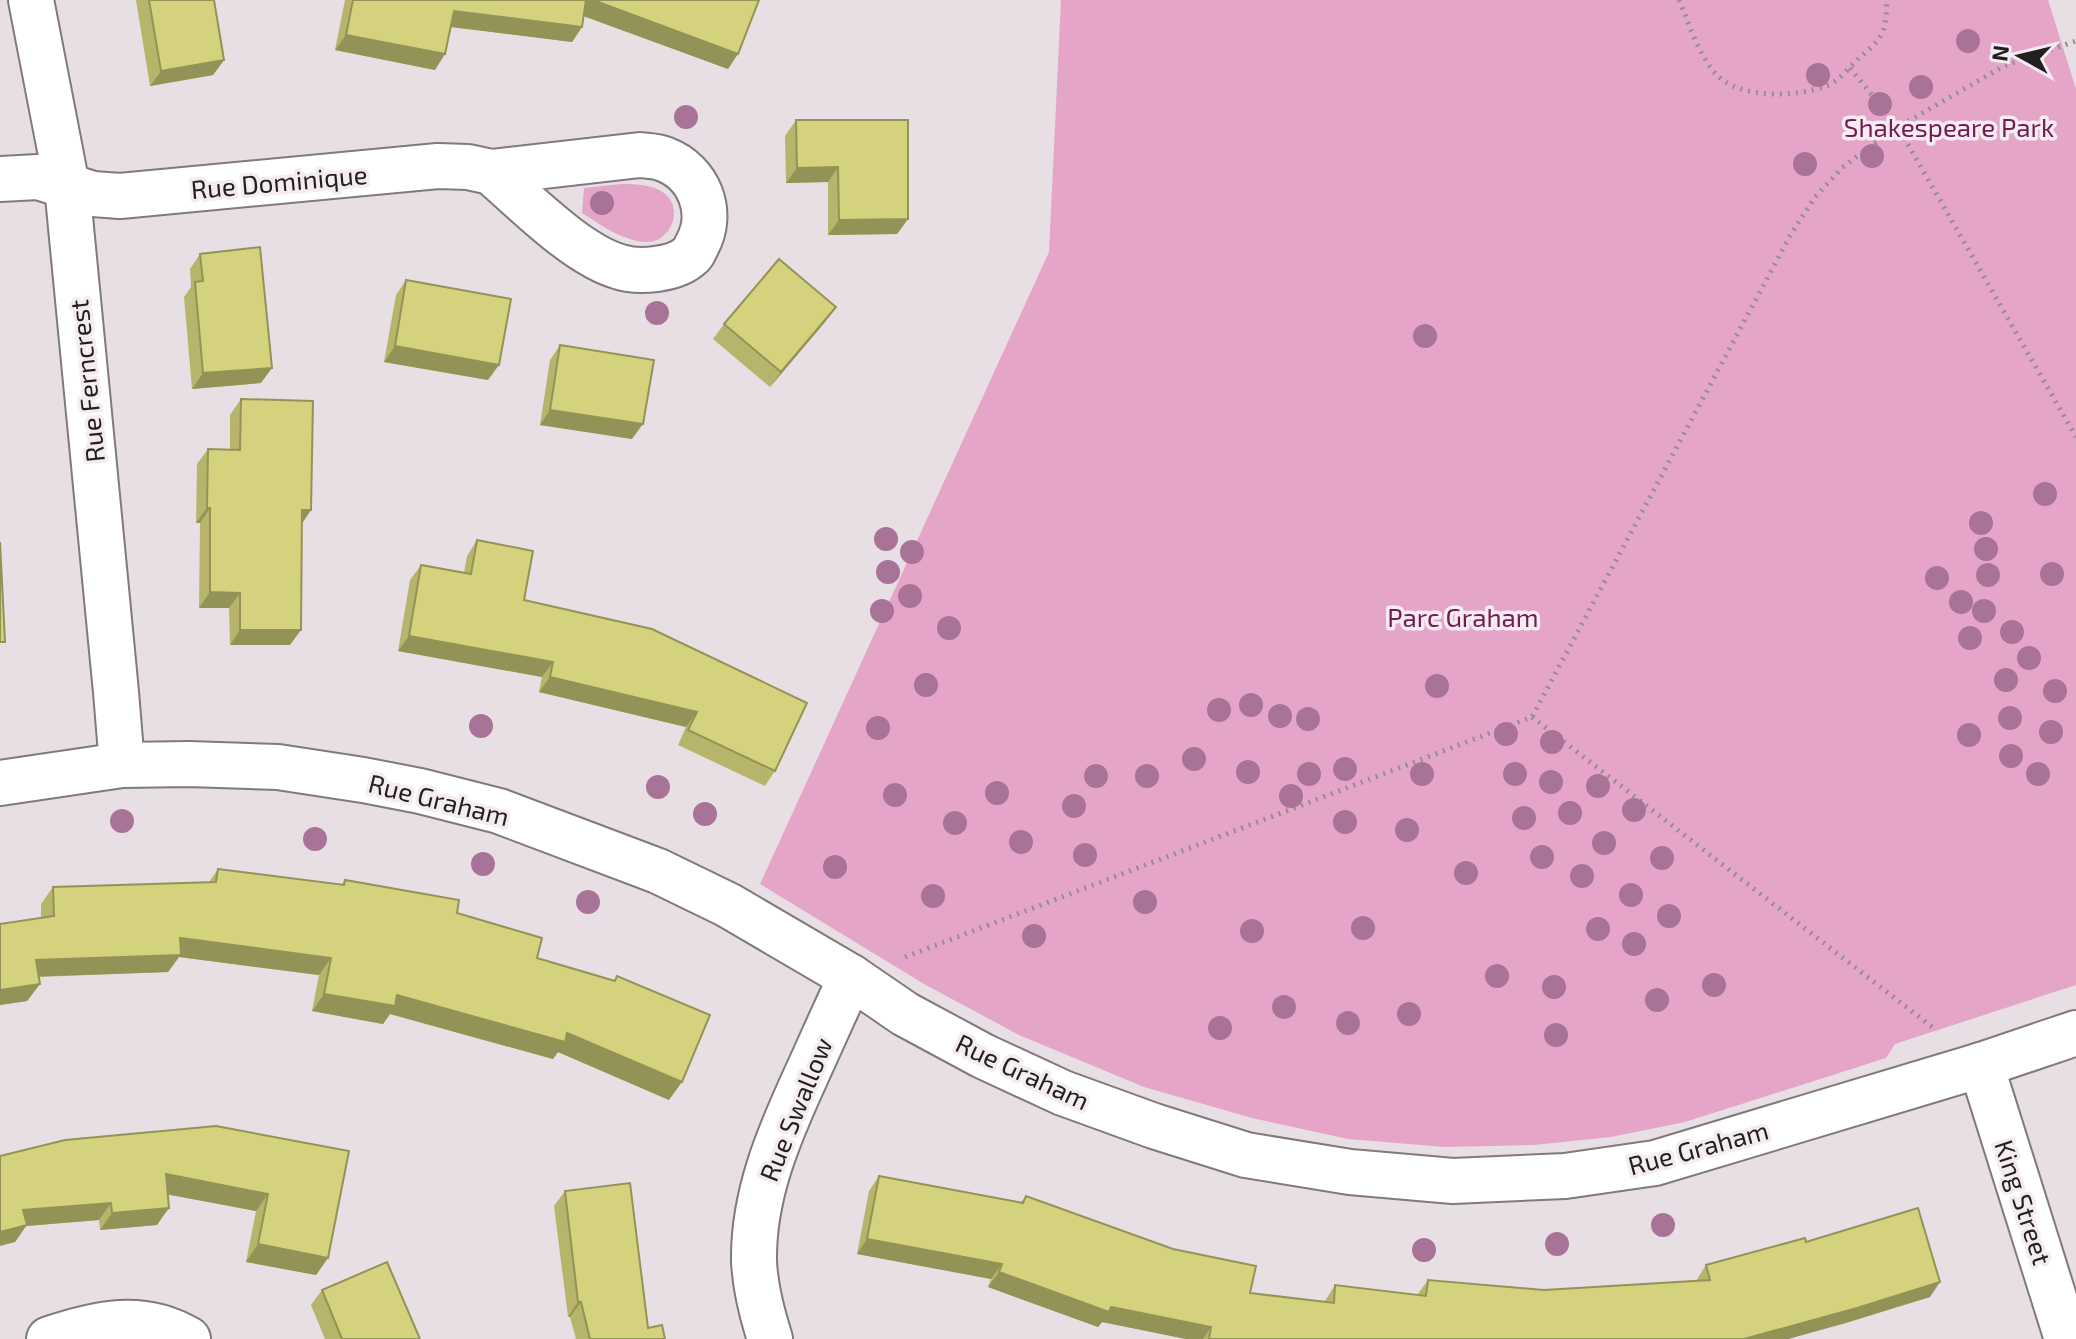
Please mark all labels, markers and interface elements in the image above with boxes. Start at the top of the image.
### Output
north arrow [1980,16,2060,96]
text: N [1985,43,2013,63]
park label: Shakespeare Park [1844,111,2054,142]
street label: Rue Dominique [189,158,369,204]
street label: Rue Ferncrest [62,298,110,464]
park label: Parc Graham [1387,601,1539,632]
street label: Rue Graham [365,767,513,831]
street label: Rue Graham [951,1027,1095,1115]
street label: Rue Swallow [752,1033,838,1185]
street label: Rue Graham [1625,1113,1771,1181]
street label: King Street [1989,1136,2059,1268]

